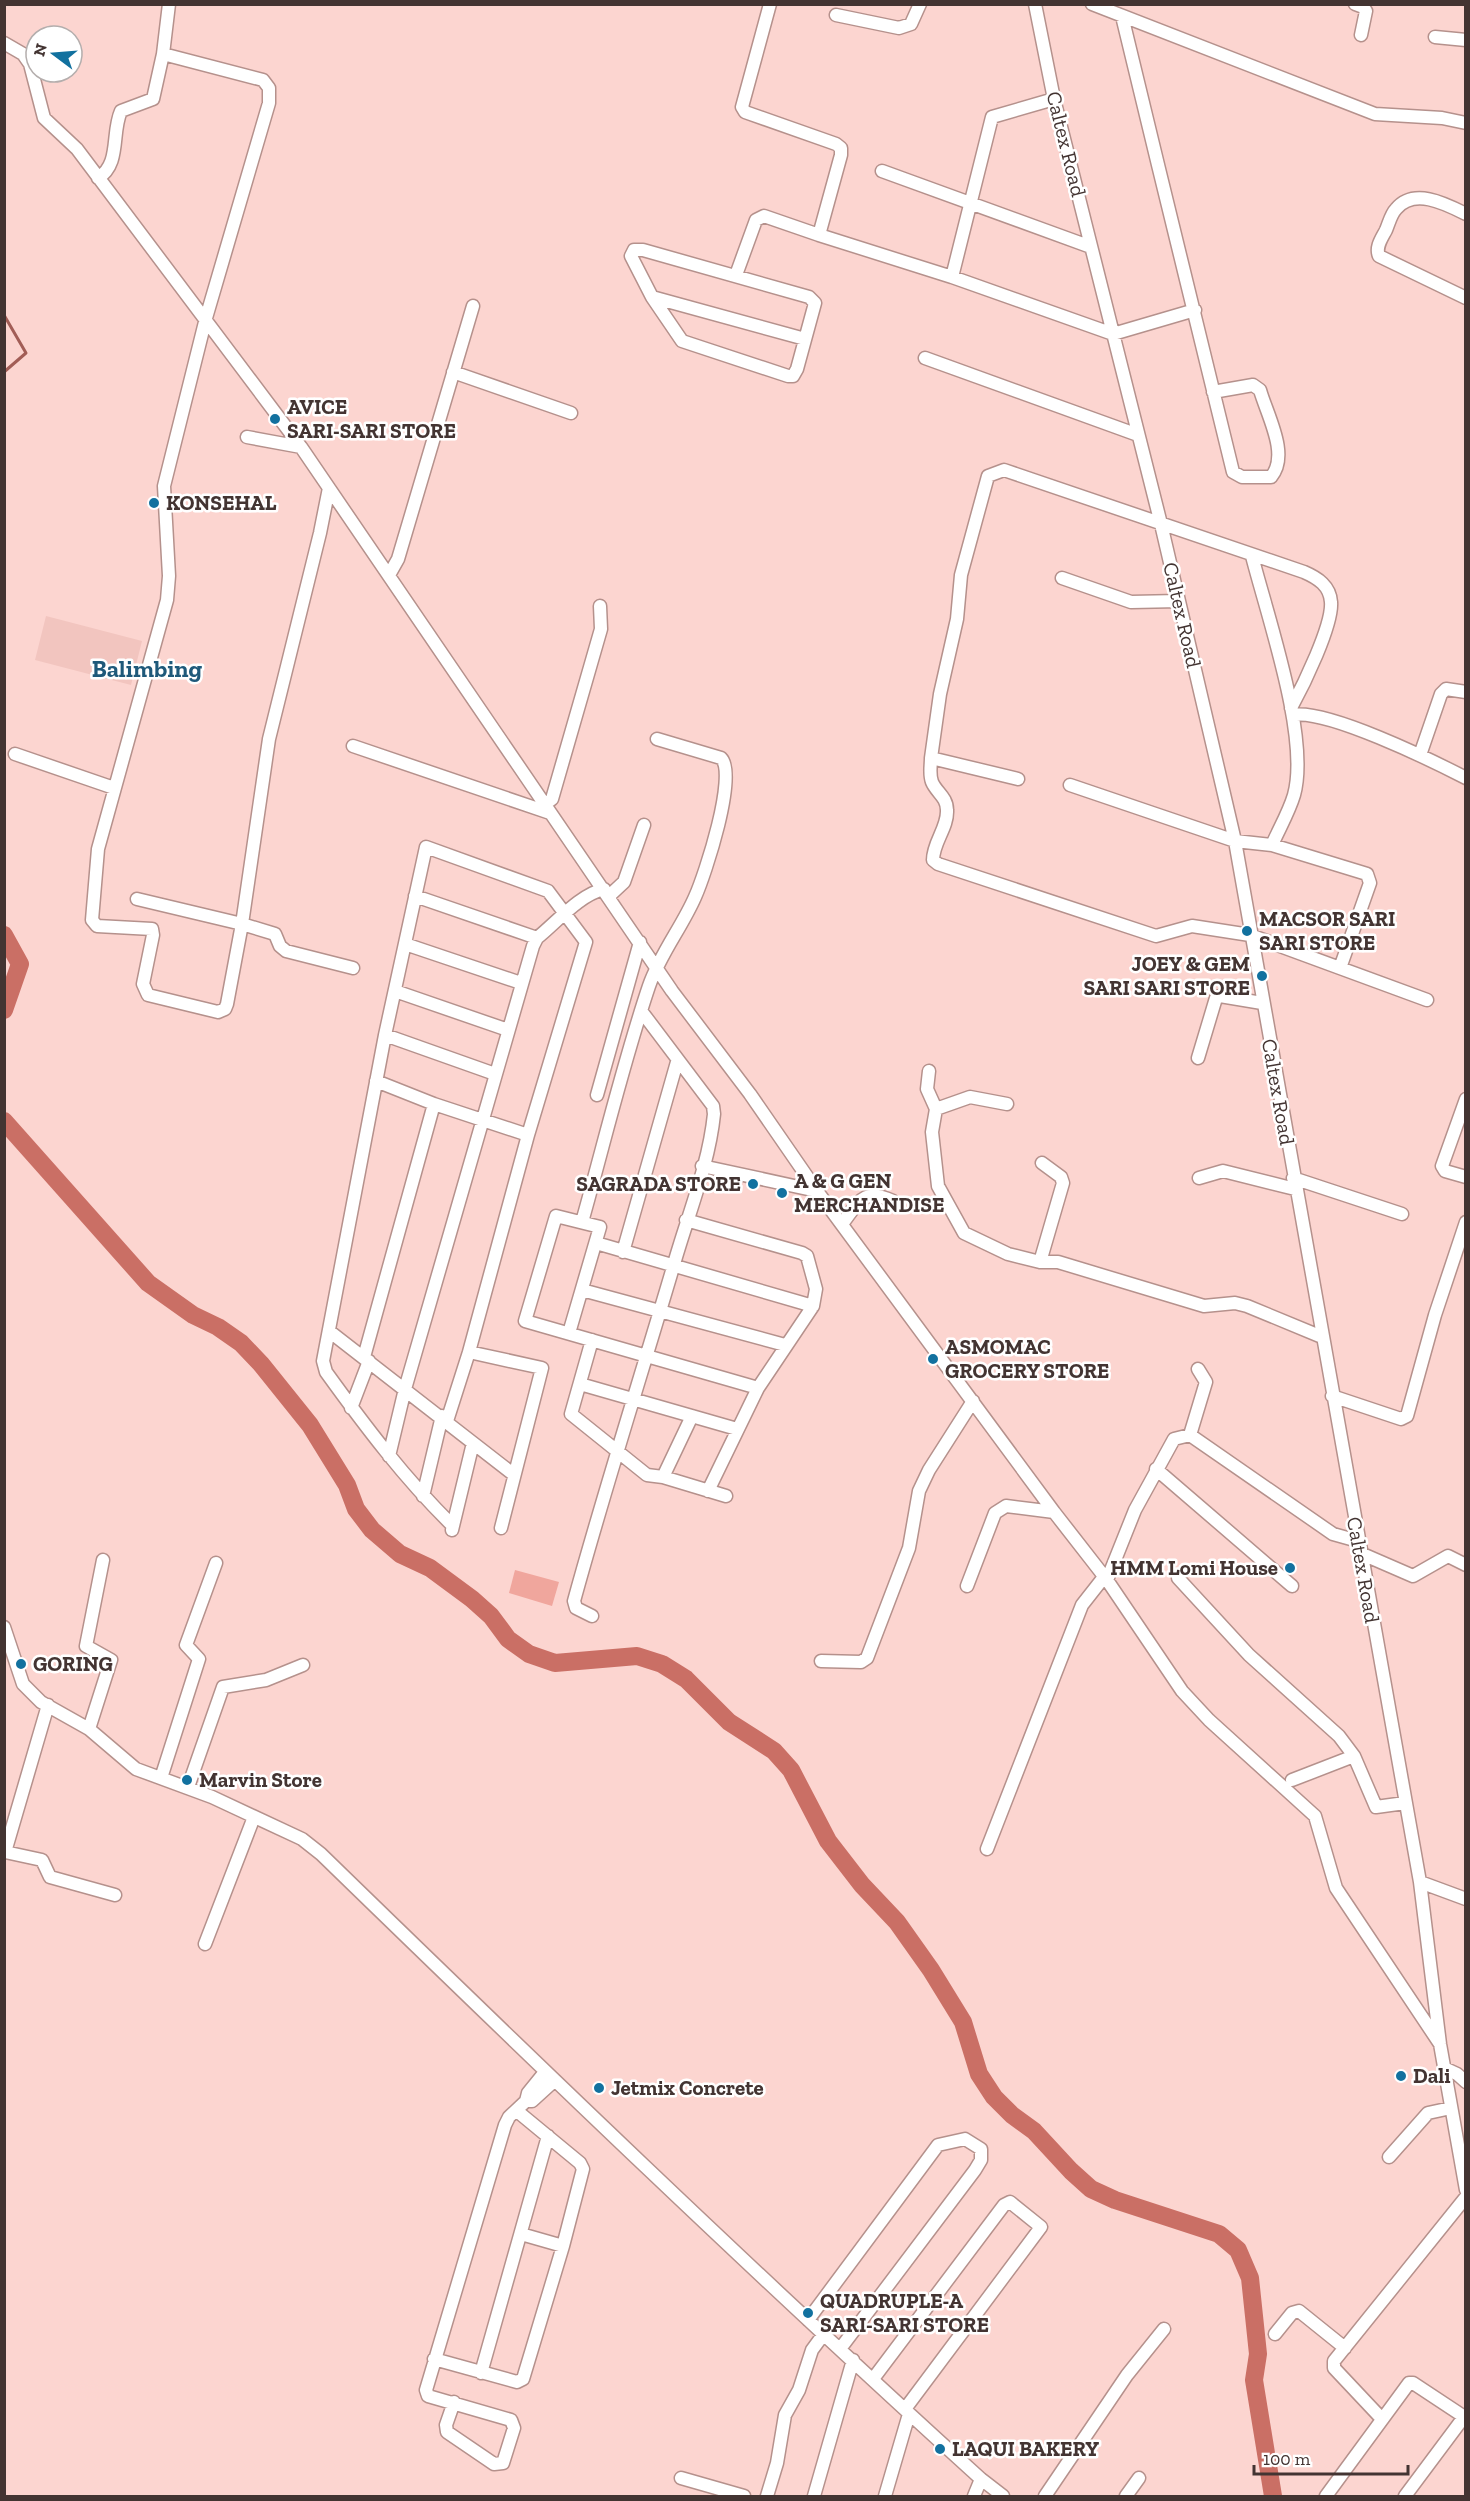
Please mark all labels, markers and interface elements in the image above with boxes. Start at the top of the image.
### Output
north arrow [24,24,84,84]
text: N [29,42,51,58]
street label: Caltex Road [1041,89,1092,199]
place label: AVICE SARI-SARI STORE [287,394,456,443]
marker: AVICE SARI-SARI STORE [268,412,282,426]
place label: KONSEHAL [166,490,277,515]
marker: KONSEHAL [147,496,161,510]
street label: Caltex Road [1158,560,1207,671]
district label: Balimbing [92,654,203,683]
place label: MACSOR SARI SARI STORE [1259,906,1395,955]
marker: MACSOR SARI SARI STORE [1240,924,1254,938]
place label: JOEY & GEM SARI SARI STORE [1083,951,1250,1000]
marker: JOEY & GEM SARI SARI STORE [1255,969,1269,983]
street label: Caltex Road [1257,1037,1300,1147]
place label: A & G GEN MERCHANDISE [794,1168,945,1217]
place label: SAGRADA STORE [576,1171,741,1196]
marker: SAGRADA STORE [746,1177,760,1191]
marker: A & G GEN MERCHANDISE [775,1186,789,1200]
place label: ASMOMAC GROCERY STORE [945,1334,1109,1383]
marker: ASMOMAC GROCERY STORE [926,1352,940,1366]
street label: Caltex Road [1342,1515,1385,1625]
place label: HMM Lomi House [1110,1555,1278,1580]
marker: HMM Lomi House [1283,1561,1297,1575]
place label: GORING [33,1651,113,1676]
marker: GORING [14,1657,28,1671]
place label: Marvin Store [199,1767,322,1792]
marker: Marvin Store [180,1773,194,1787]
place label: Dali [1413,2063,1451,2088]
marker: Dali [1394,2069,1408,2083]
place label: Jetmix Concrete [611,2075,764,2100]
marker: Jetmix Concrete [592,2081,606,2095]
place label: QUADRUPLE-A SARI-SARI STORE [820,2288,989,2337]
marker: QUADRUPLE-A SARI-SARI STORE [801,2306,815,2320]
place label: LAQUI BAKERY [952,2436,1099,2461]
scale bar [1254,2438,1408,2476]
marker: LAQUI BAKERY [933,2442,947,2456]
text: 100 m [1263,2448,1311,2470]

